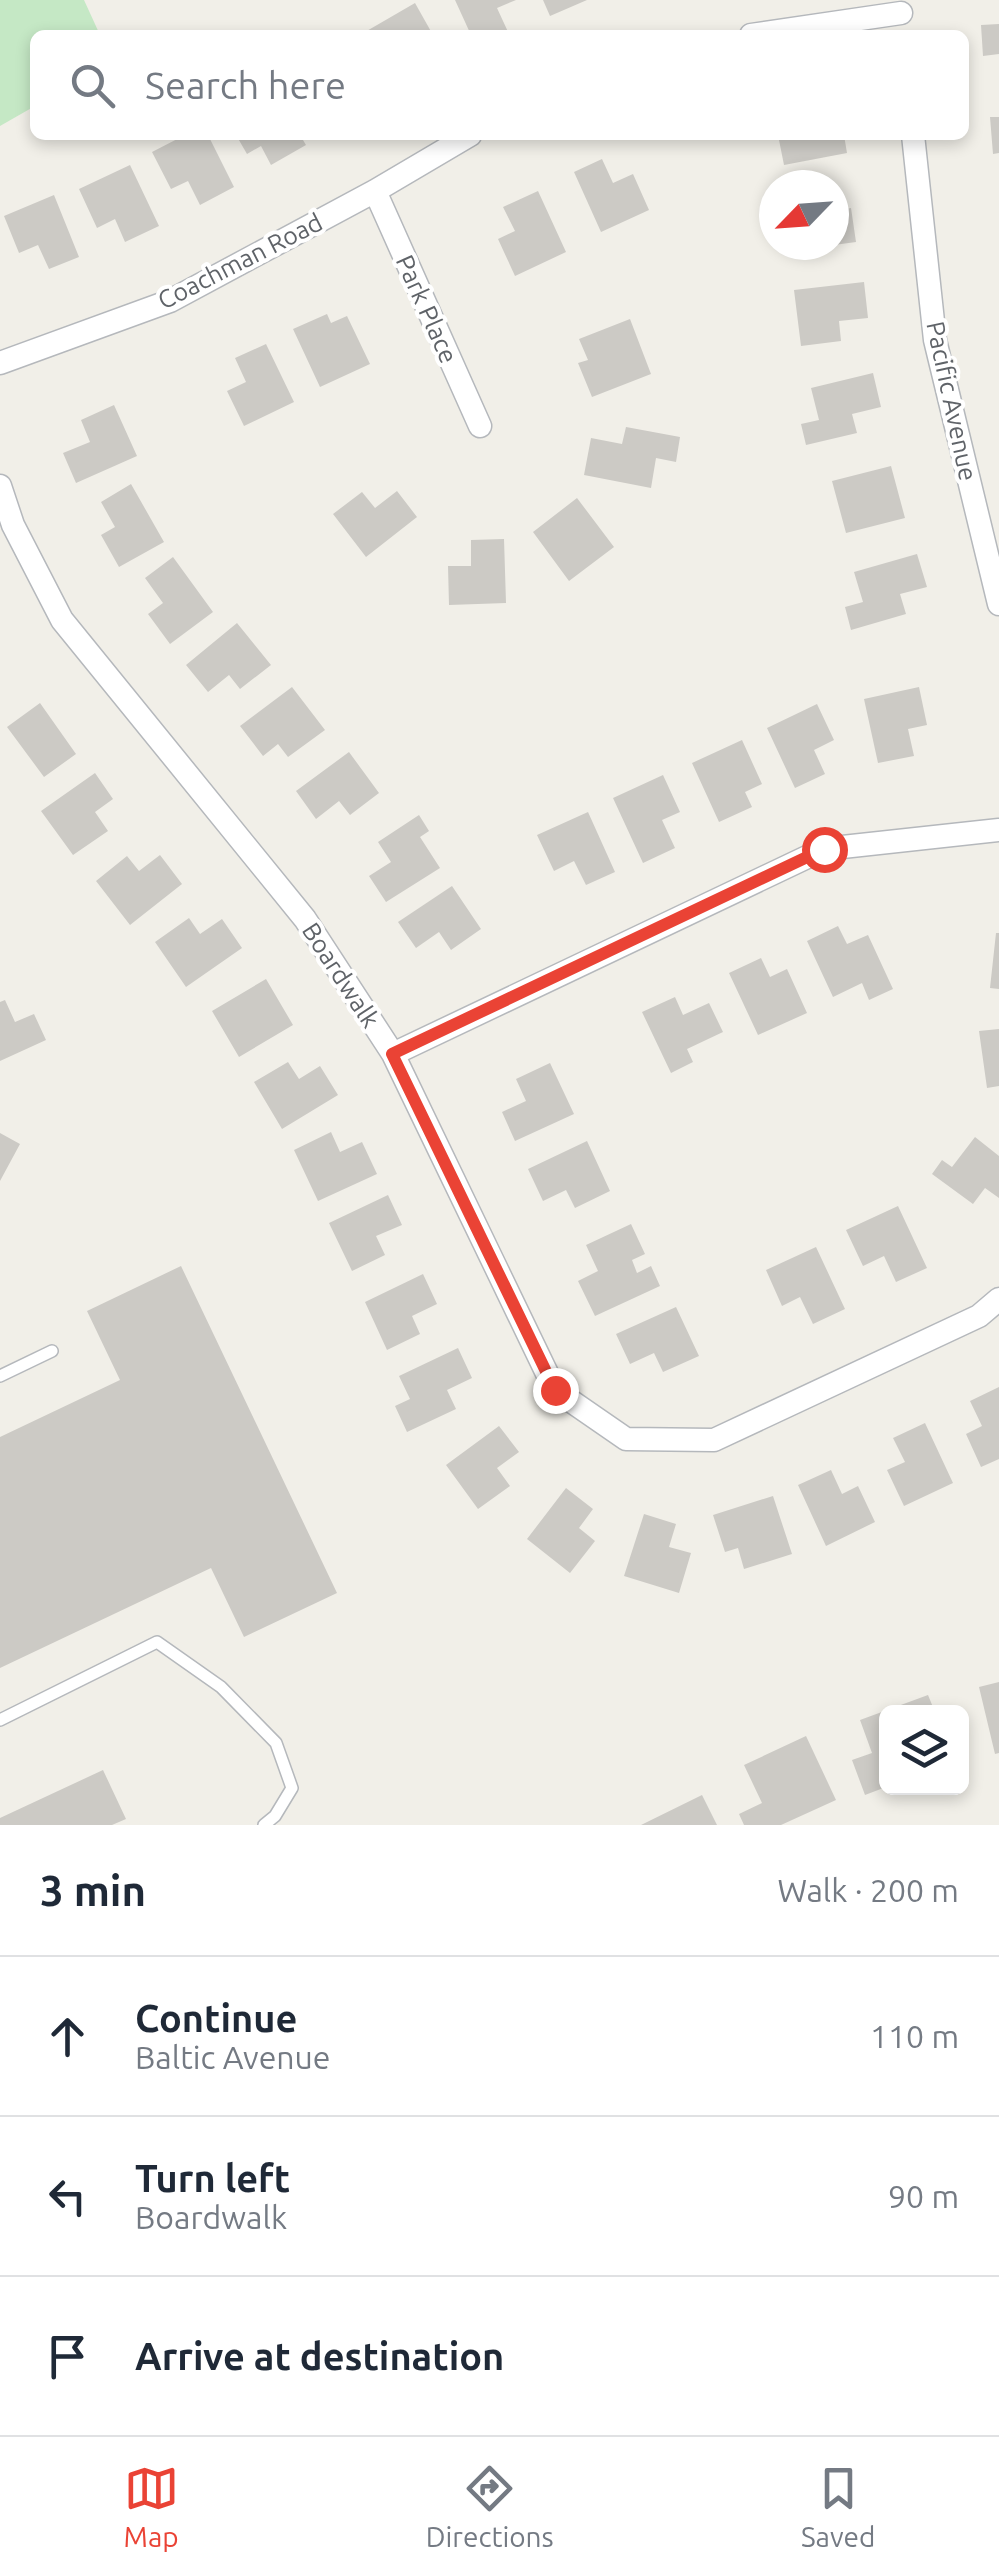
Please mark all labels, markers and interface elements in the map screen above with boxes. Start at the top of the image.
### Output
search box [30,30,969,140]
icon: search [65,58,120,113]
text: Search here [145,64,346,106]
north arrow [759,170,849,260]
street label: Coachman Road [153,208,327,314]
street label: Park Place [391,251,463,367]
street label: Pacific Avenue [921,319,983,483]
route start [802,827,848,873]
street label: Boardwalk [297,918,385,1033]
route end [533,1368,579,1414]
map controls [879,1705,969,1795]
button: layers [879,1705,969,1795]
text: 3 min [40,1867,146,1914]
text: Walk · 200 m [777,1872,959,1908]
text: Continue [135,1997,297,2039]
icon: ahead [40,2009,95,2064]
text: 110 m [870,2018,959,2054]
text: Baltic Avenue [135,2039,331,2075]
text: Turn left [135,2157,290,2199]
icon: left [40,2169,95,2224]
text: 90 m [888,2178,959,2214]
text: Boardwalk [135,2199,287,2235]
icon: arrive [40,2329,95,2384]
text: Arrive at destination [135,2335,504,2377]
tab: Map [124,2461,179,2552]
tab: Directions [426,2461,554,2552]
tab: Saved [801,2461,875,2552]

